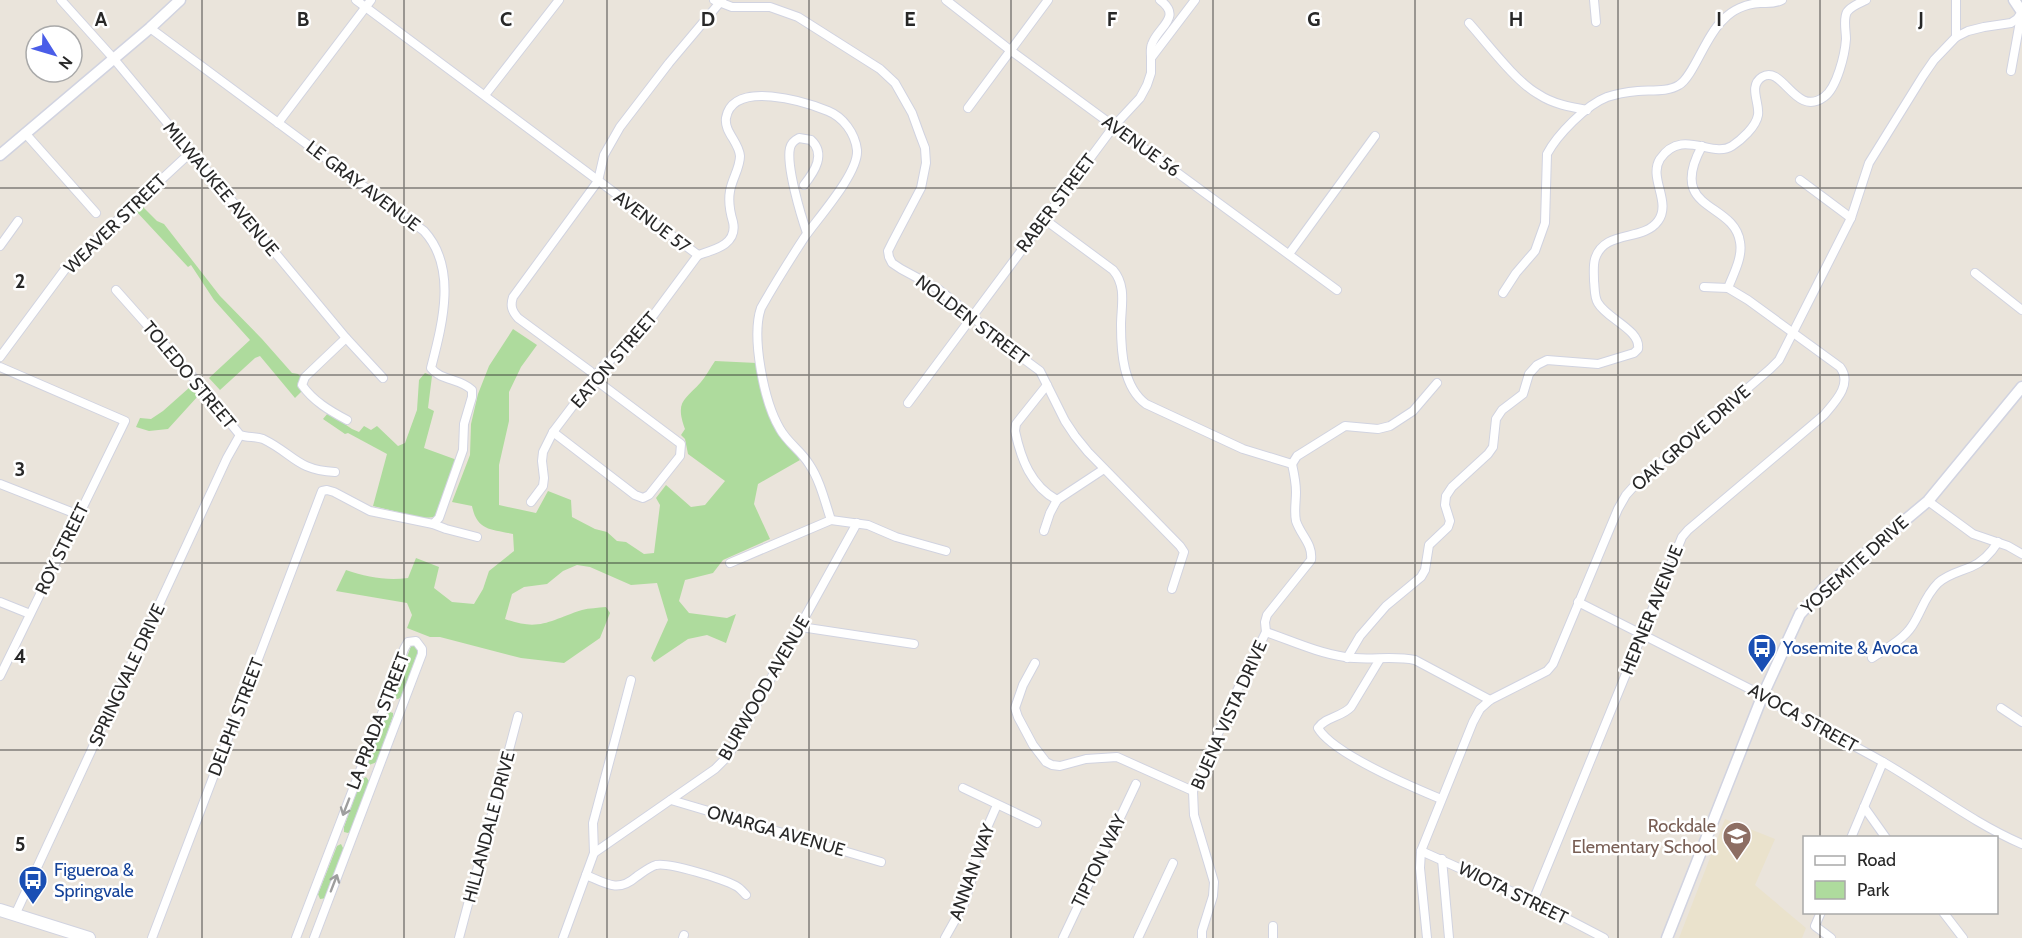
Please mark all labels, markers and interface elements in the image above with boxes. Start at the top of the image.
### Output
text: A [95,7,108,31]
text: B [297,7,309,31]
text: C [500,7,512,31]
text: D [701,7,715,31]
text: E [904,7,916,31]
text: F [1107,7,1118,31]
text: G [1307,7,1321,31]
text: H [1509,7,1523,31]
text: I [1716,7,1722,31]
text: J [1917,7,1924,31]
north arrow [24,24,84,84]
text: N [55,52,77,73]
street label: AVENUE 56 [1098,110,1184,182]
street label: MILWAUKEE AVENUE [158,117,284,261]
street label: LE GRAY AVENUE [302,136,424,236]
street label: RABER STREET [1012,149,1101,257]
street label: WEAVER STREET [59,169,171,278]
street label: AVENUE 57 [610,186,694,258]
text: 2 [15,269,25,293]
street label: NOLDEN STREET [911,270,1033,370]
street label: EATON STREET [566,307,662,413]
street label: TOLEDO STREET [138,317,241,434]
street label: OAK GROVE DRIVE [1627,380,1755,496]
text: 3 [15,457,25,481]
street label: ROY STREET [30,499,94,598]
street label: YOSEMITE DRIVE [1796,511,1913,619]
street label: HEPNER AVENUE [1616,542,1688,678]
street label: SPRINGVALE DRIVE [84,600,170,750]
street label: BURWOOD AVENUE [714,612,814,764]
bus stop icon: Yosemite & Avoca [1746,632,1778,674]
street label: BUENA VISTA DRIVE [1186,637,1272,793]
place label: Yosemite & Avoca [1782,637,1918,659]
text: 4 [14,644,26,668]
street label: LA PRADA STREET [342,649,414,793]
street label: DELPHI STREET [203,655,269,779]
street label: AVOCA STREET [1745,679,1862,757]
street label: HILLANDALE DRIVE [458,749,520,905]
one-way arrow [340,798,351,816]
street label: ONARGA AVENUE [704,801,848,861]
street label: TIPTON WAY [1067,810,1131,911]
place label: Rockdale Elementary School [1572,815,1717,858]
street label: ANNAN WAY [944,820,1000,923]
school or university icon: Rockdale Elementary School [1721,820,1753,862]
text: 5 [15,832,25,856]
legend [1803,836,1998,914]
text: Road [1857,849,1896,871]
street label: WIOTA STREET [1455,857,1572,929]
place label: Figueroa & Springvale [54,859,134,902]
bus stop icon: Figueroa & Springvale [17,864,49,906]
one-way arrow [329,874,340,893]
text: Park [1857,879,1890,901]

